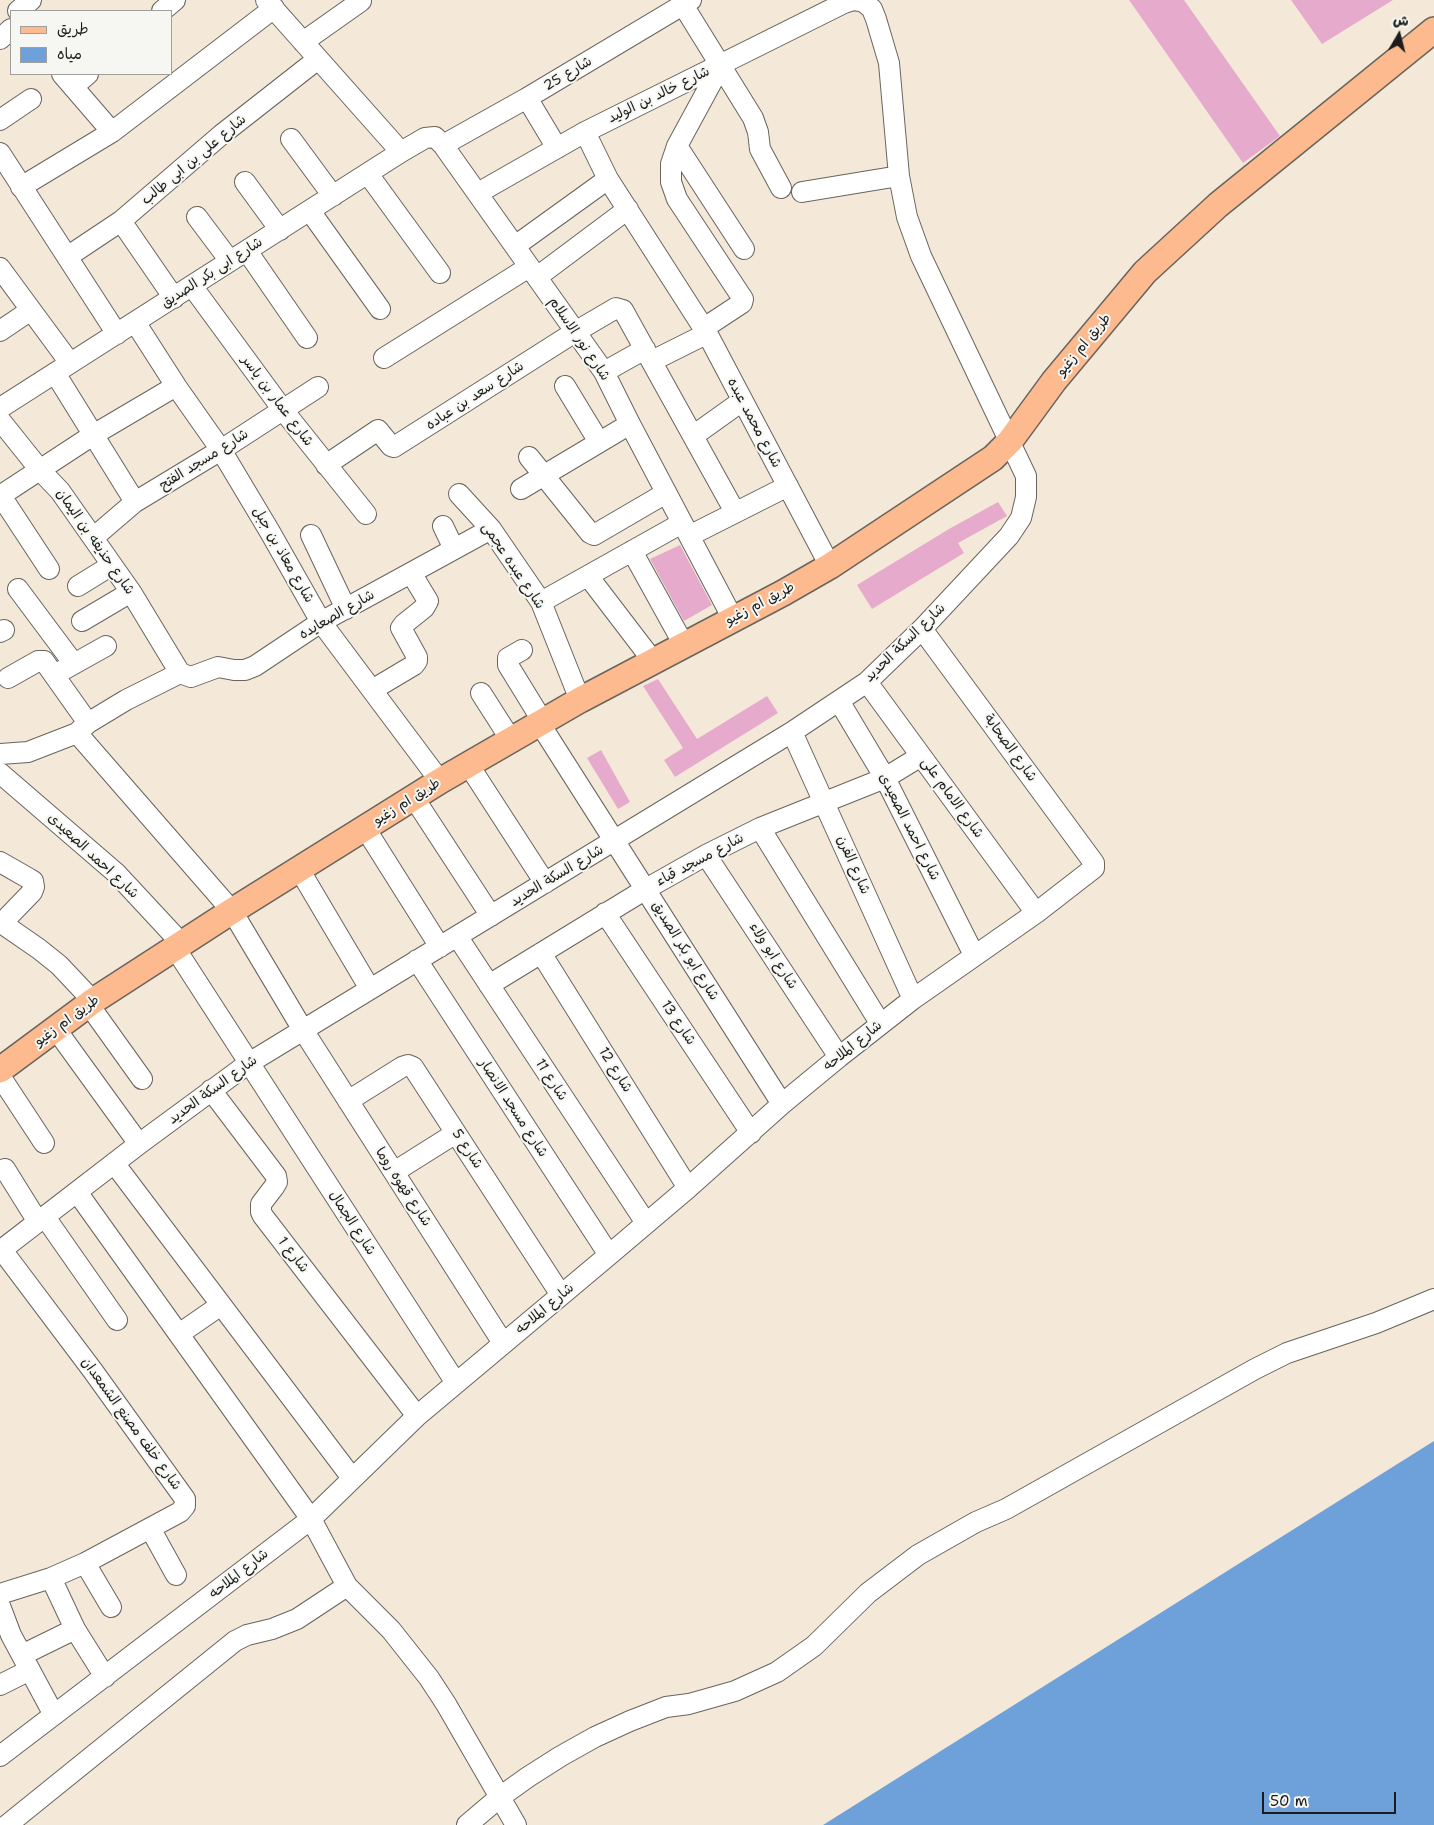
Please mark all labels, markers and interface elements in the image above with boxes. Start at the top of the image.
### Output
legend [10,10,172,75]
north arrow [1374,10,1424,60]
text: ش [1392,10,1410,30]
text: طريق [57,19,89,39]
text: مياه [57,44,82,64]
street label: شارع 25 [541,53,595,95]
street label: شارع خالد بن الوليد [605,63,713,127]
street label: شارع على بن ابى طالب [138,111,250,209]
street label: شارع ابى بكر الصديق [158,234,266,312]
street label: شارع نور الاسلام [545,294,613,384]
street label: طريق ام زغيو [1053,310,1115,380]
street label: شارع عمار بن ياسر [237,352,317,450]
street label: شارع سعد بن عباده [423,358,527,434]
street label: شارع محمد عبده [723,375,785,471]
street label: شارع مسجد الفتح [156,426,252,494]
street label: شارع حذيفه بن اليمان [52,486,138,598]
street label: شارع معاذ بن جبل [249,504,317,606]
street label: شارع عبده عجمى [478,520,548,612]
street label: طريق ام زغيو [723,579,797,629]
street label: شارع الصعايده [296,587,378,643]
street label: شارع السكة الحديد [861,600,949,686]
street label: شارع الصحابة [980,711,1040,785]
street label: شارع الامام على [917,754,987,842]
street label: شارع احمد الصعيدى [875,771,943,883]
street label: طريق ام زغيو [370,775,444,829]
street label: شارع احمد الصعيدى [44,810,142,902]
street label: شارع مسجد قباء [653,830,747,890]
street label: شارع الفرن [833,833,873,897]
street label: شارع السكة الحديد [507,841,607,911]
street label: شارع ابو بكر الصديق [648,898,722,1004]
street label: شارع ابو ولاء [745,920,801,992]
street label: طريق ام زغيو [31,992,103,1050]
street label: شارع 13 [657,998,699,1048]
street label: شارع الملاحه [820,1017,886,1075]
street label: شارع 12 [595,1044,635,1096]
street label: شارع السكة الحديد [165,1052,261,1128]
street label: شارع مسجد الانصار [475,1056,551,1160]
street label: شارع 11 [531,1056,571,1104]
street label: شارع 5 [448,1126,486,1172]
street label: شارع قهوه روما [371,1144,435,1230]
street label: شارع الجمال [325,1188,379,1258]
street label: شارع 1 [274,1234,312,1276]
street label: شارع الملاحه [513,1280,577,1338]
street label: شارع خلف مصنع الشمعدان [77,1354,185,1494]
street label: شارع الملاحه [206,1546,272,1602]
scale bar [1264,1782,1398,1814]
text: 50 m [1270,1791,1308,1811]

